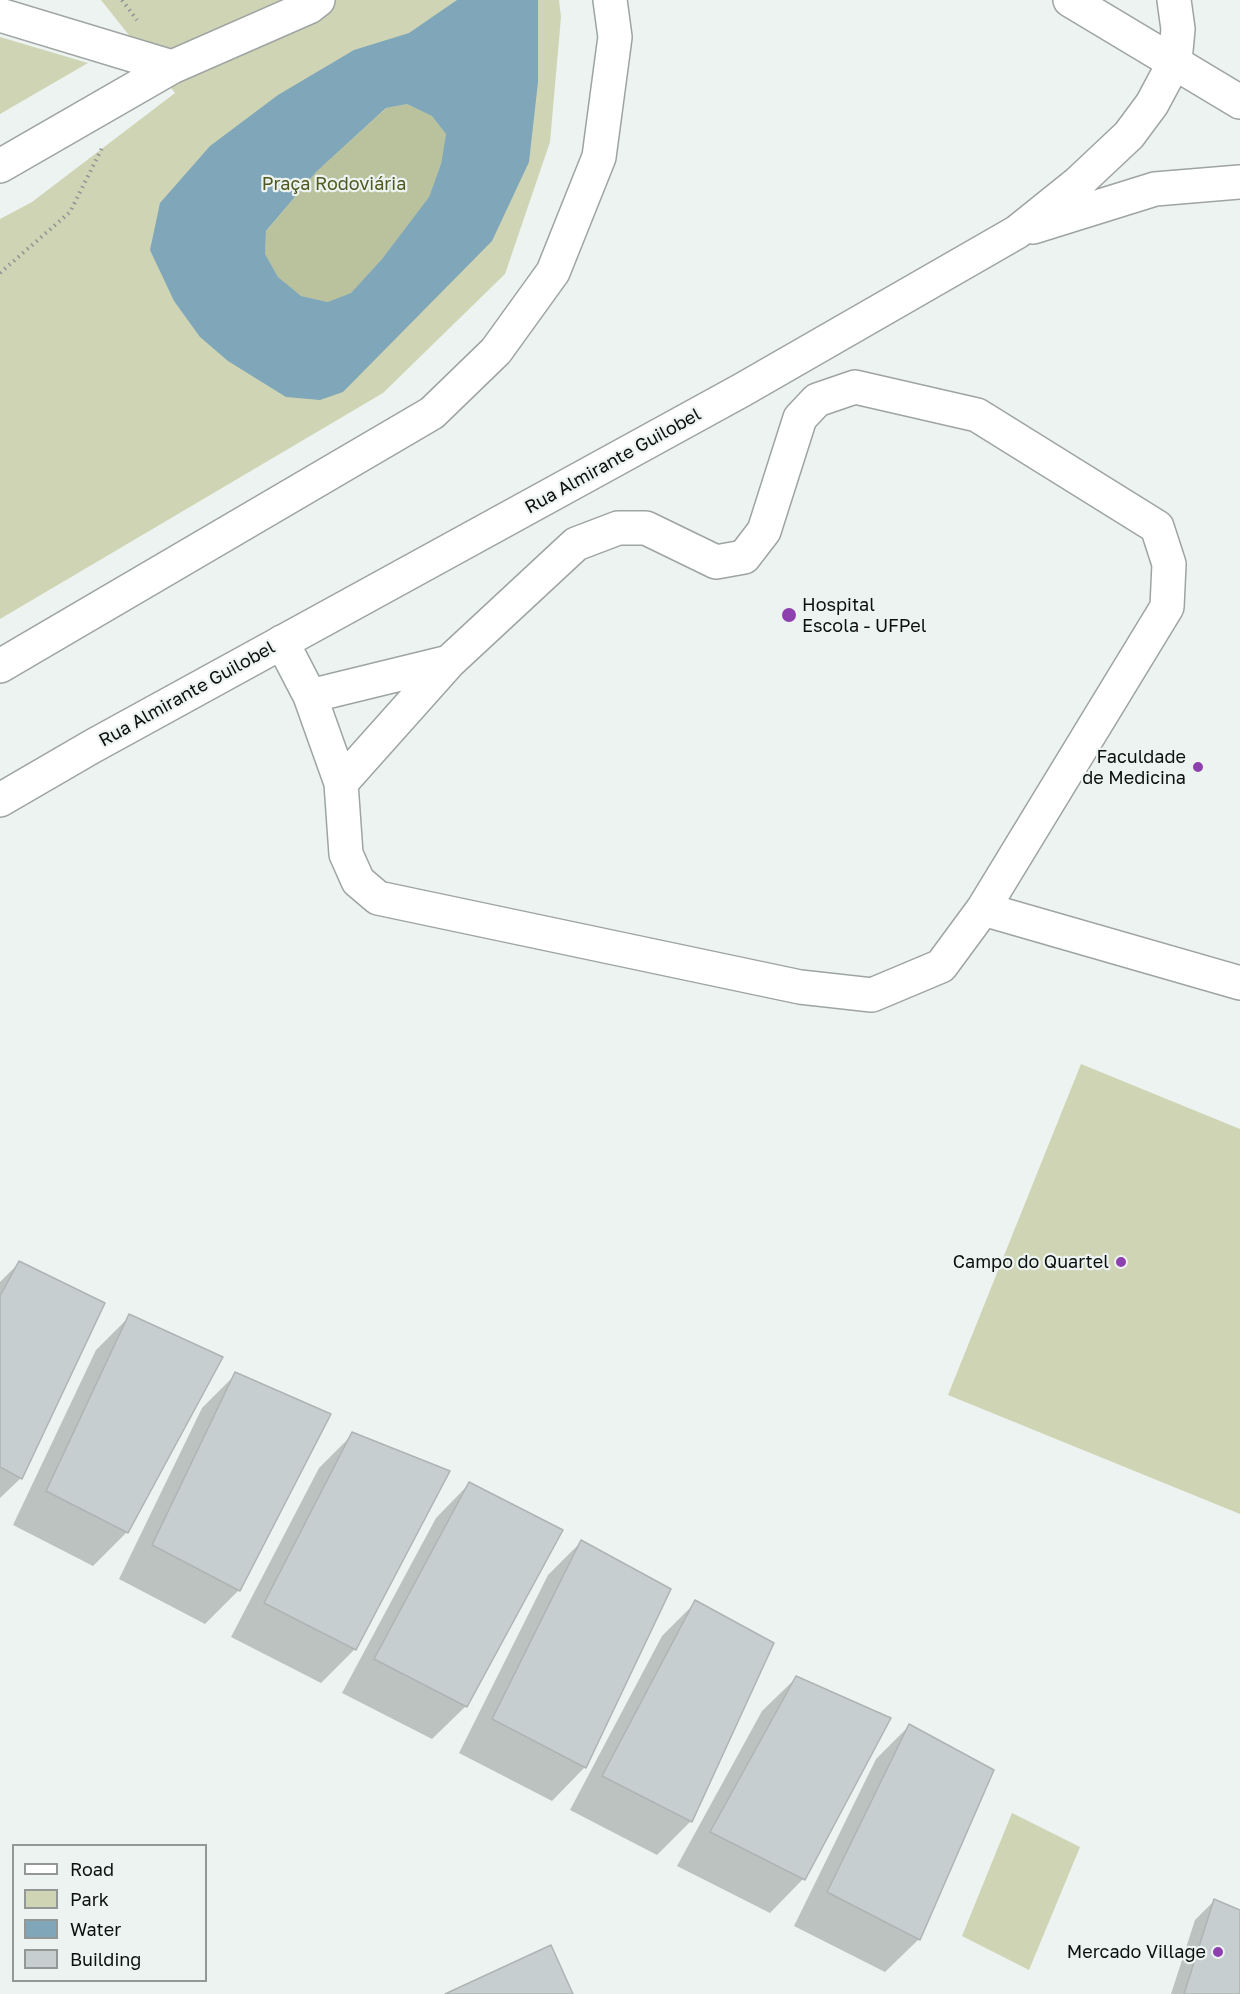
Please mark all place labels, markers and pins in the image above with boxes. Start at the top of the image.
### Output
place label: Hospital Escola - UFPel [802,594,927,636]
marker: Hospital Escola - UFPel [780,606,798,624]
place label: Faculdade de Medicina [1082,746,1186,789]
marker: Faculdade de Medicina [1191,760,1205,774]
place label: Campo do Quartel [953,1251,1109,1273]
marker: Campo do Quartel [1114,1255,1128,1269]
place label: Mercado Village [1067,1941,1206,1963]
marker: Mercado Village [1211,1945,1225,1959]

